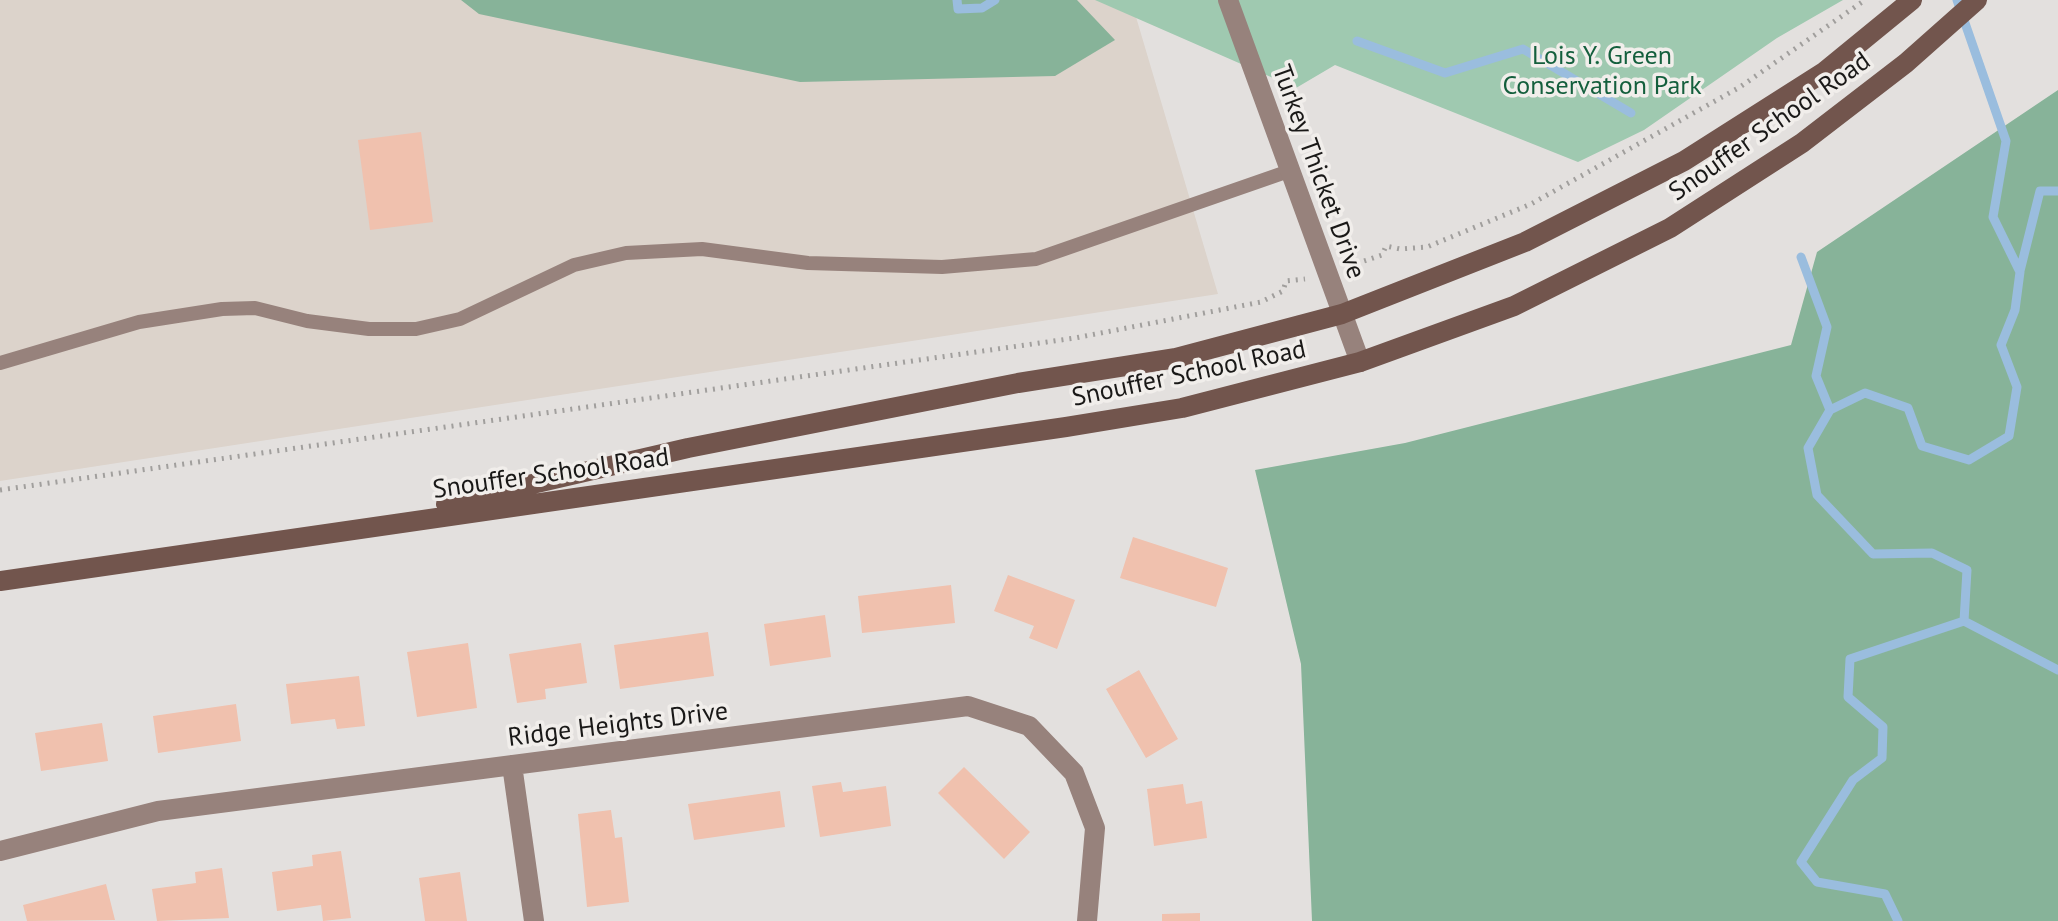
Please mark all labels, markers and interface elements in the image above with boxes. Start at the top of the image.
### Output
park label: Lois Y. Green Conservation Park [1502,41,1702,102]
street label: Snouffer School Road [1663,46,1877,208]
street label: Turkey Thicket Drive [1265,61,1371,283]
street label: Snouffer School Road [1069,334,1309,414]
street label: Snouffer School Road [431,442,671,506]
street label: Ridge Heights Drive [506,696,730,754]

